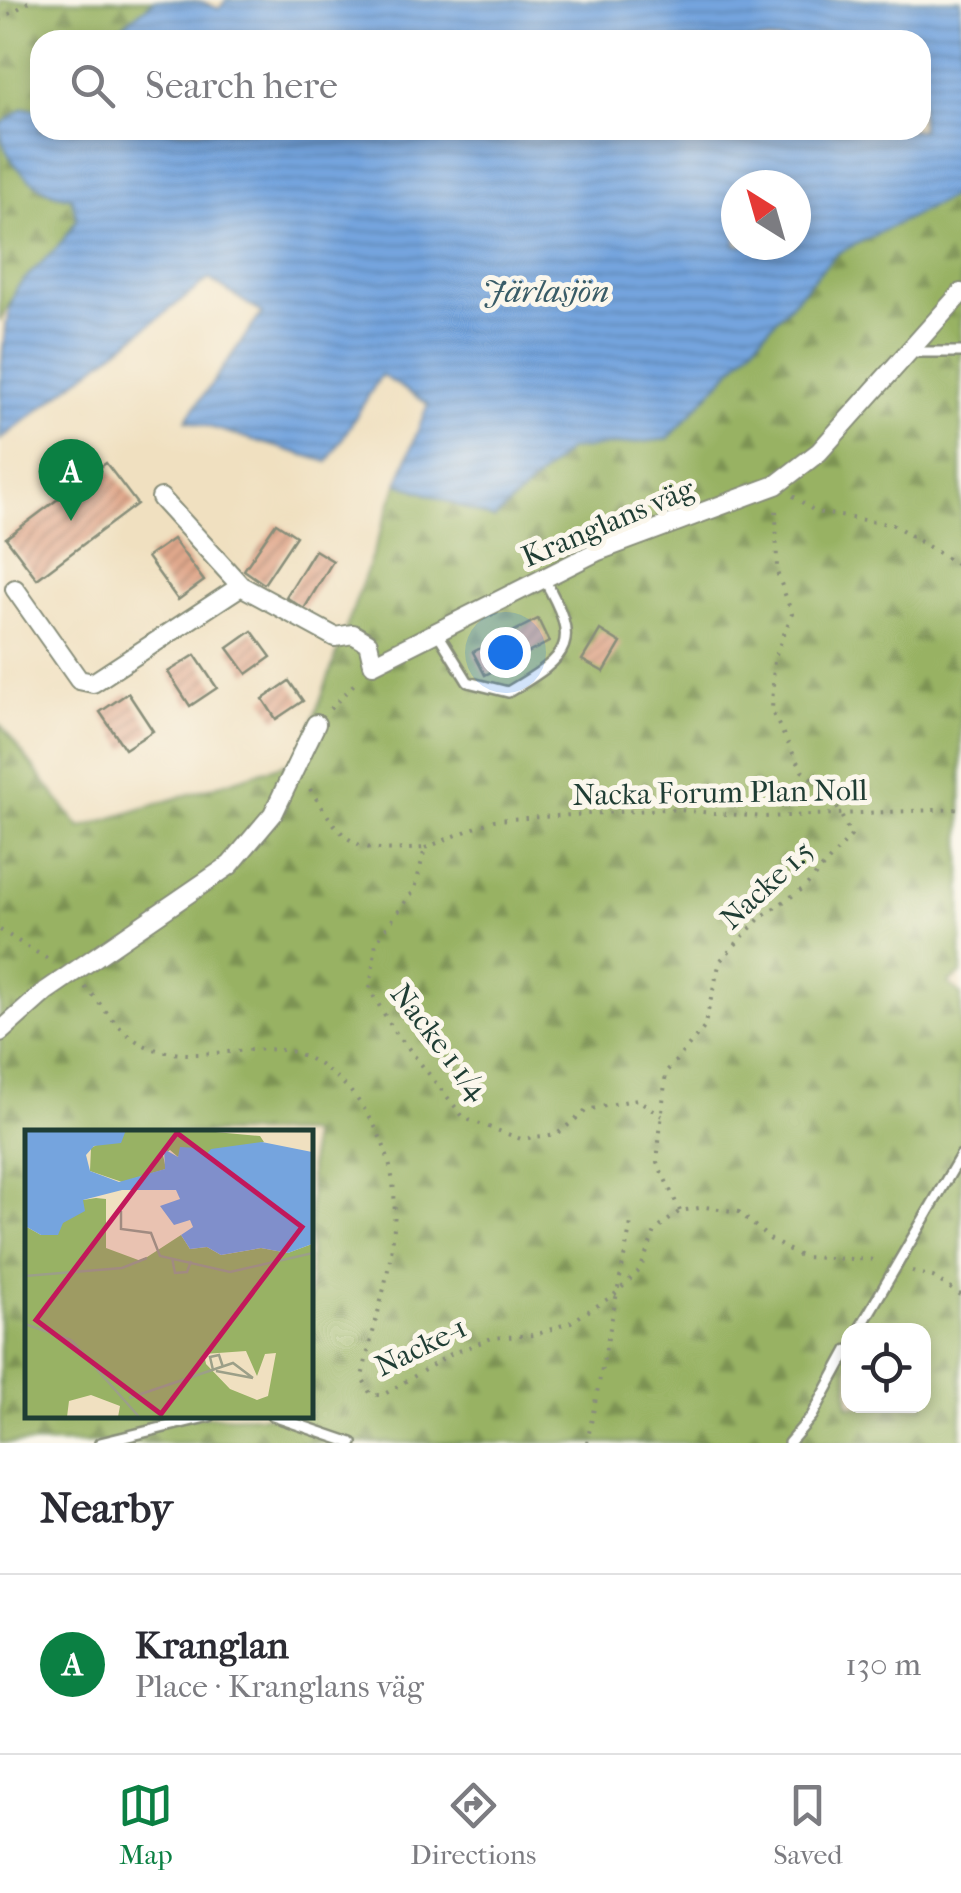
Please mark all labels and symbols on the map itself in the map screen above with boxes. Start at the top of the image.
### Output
north arrow [721,170,811,260]
water label: Järlasjön [483,273,609,310]
pin: A [38,438,104,521]
street label: Kranglans väg [517,471,700,575]
your location [480,627,531,678]
street label: Nacka Forum Plan Noll [572,773,868,813]
street label: Nacke 1.5 [714,833,820,937]
street label: Nacke 1 1/4 [383,977,496,1108]
inset map [25,1130,312,1418]
street label: Nacke-1 [370,1310,472,1384]

